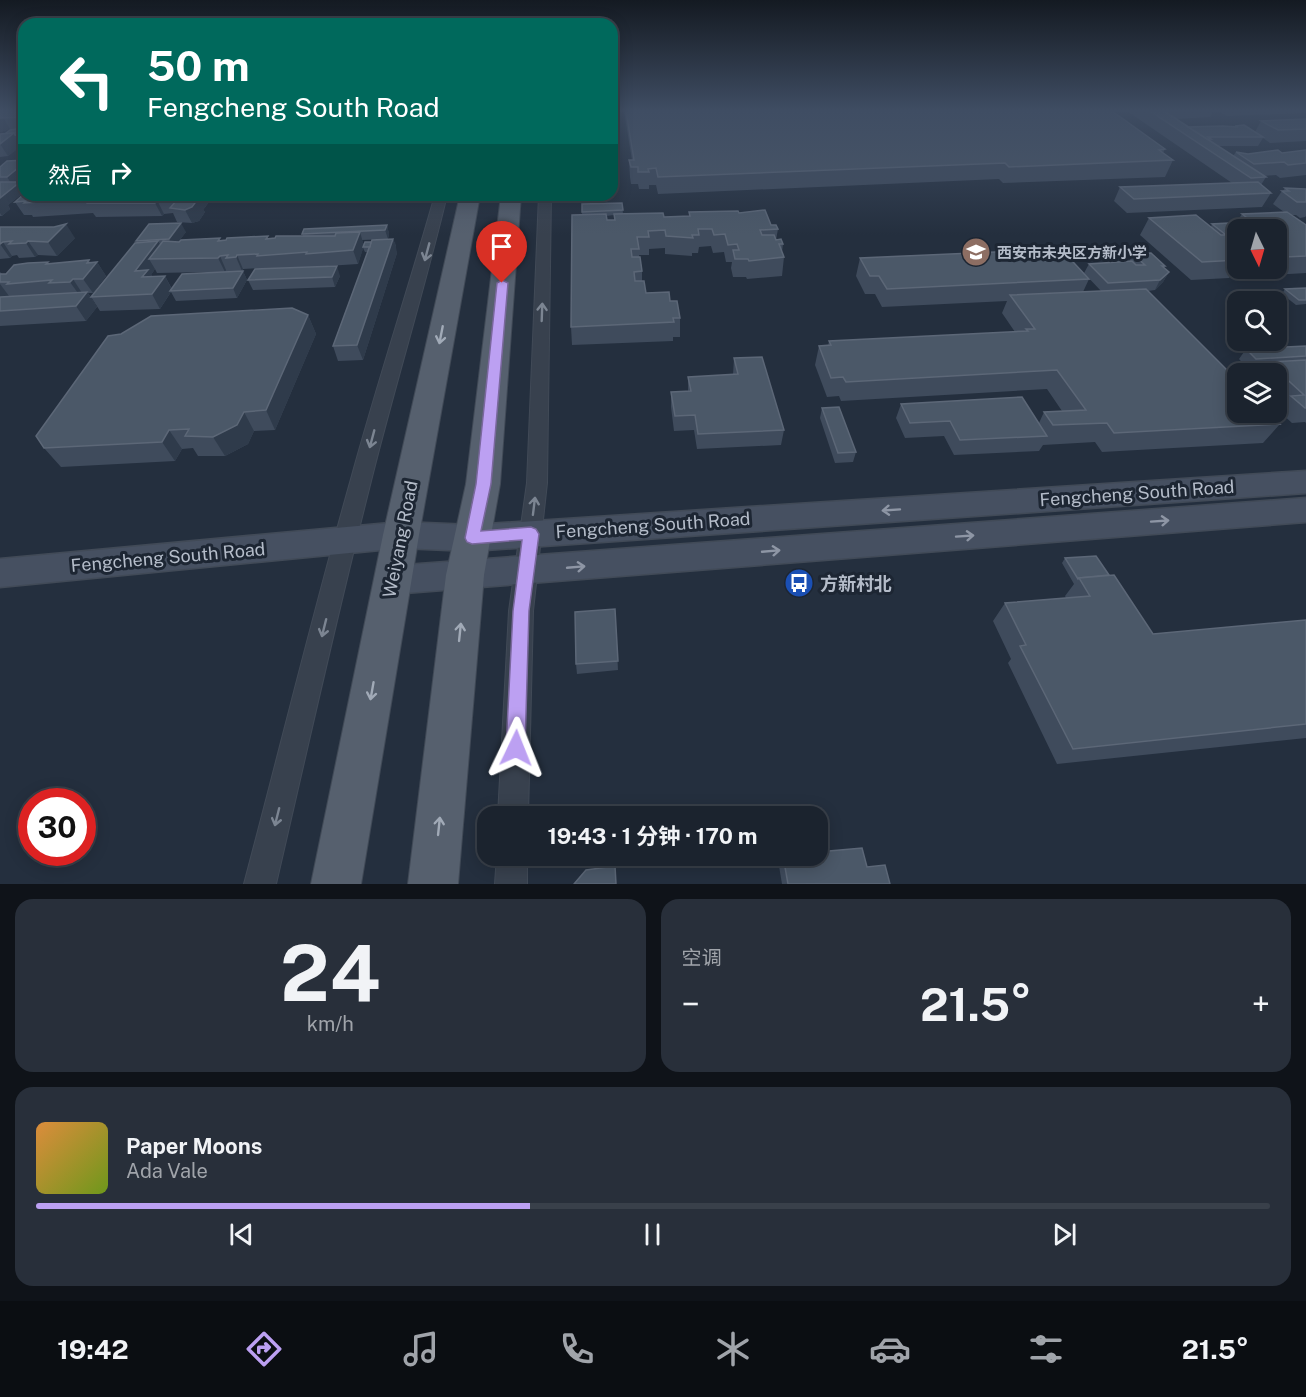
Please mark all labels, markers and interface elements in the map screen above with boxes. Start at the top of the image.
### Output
text: 50 m [147,41,250,90]
icon: left [48,42,126,120]
text: Fengcheng South Road [147,91,440,123]
icon: right [104,156,137,189]
text: 然后 [48,162,92,188]
north arrow [1227,219,1287,279]
map controls [1227,219,1287,423]
pin [476,221,527,283]
icon: arrive [485,230,518,263]
school or university icon: 西安市未央区方新小学 [960,236,992,268]
one-way arrow [421,242,432,261]
place label: 西安市未央区方新小学 [997,244,1147,261]
button: search [1227,291,1287,351]
one-way arrow [536,302,548,322]
one-way arrow [435,324,446,344]
button: layers [1227,363,1287,423]
one-way arrow [365,429,377,448]
street label: Fengcheng South Road [1039,476,1235,510]
street label: Weiyang Road [378,479,422,599]
one-way arrow [529,497,540,517]
one-way arrow [882,504,902,515]
street label: Fengcheng South Road [555,508,751,542]
one-way arrow [1149,516,1169,527]
one-way arrow [955,530,975,541]
street label: Fengcheng South Road [70,538,266,576]
one-way arrow [760,545,780,556]
one-way arrow [566,561,586,572]
bus stop icon: 方新村北 [783,567,815,599]
place label: 方新村北 [820,573,892,594]
one-way arrow [317,618,329,637]
one-way arrow [454,622,465,642]
one-way arrow [366,681,377,700]
position arrow [484,716,548,780]
speed limit sign: 30 [18,788,96,866]
one-way arrow [270,807,282,826]
one-way arrow [434,816,445,836]
text: 19:43 · 1 分钟 · 170 m [547,823,758,849]
text: 24 [280,927,381,1019]
text: 空调 [682,946,722,970]
text: 21.5° [920,978,1032,1031]
text: − [682,985,700,1023]
text: + [1252,985,1270,1023]
text: km/h [307,1012,354,1036]
text: Paper Moons [126,1133,262,1159]
text: Ada Vale [126,1159,208,1183]
icon: previous [225,1218,258,1251]
icon: pause [636,1218,669,1251]
icon: next [1048,1218,1081,1251]
icon: directions [243,1328,285,1370]
icon: music [400,1328,442,1370]
icon: phone [556,1328,598,1370]
icon: climate [712,1328,754,1370]
icon: car [869,1328,911,1370]
icon: filters [1025,1328,1067,1370]
text: 19:42 [57,1333,129,1365]
text: 21.5° [1182,1333,1249,1365]

